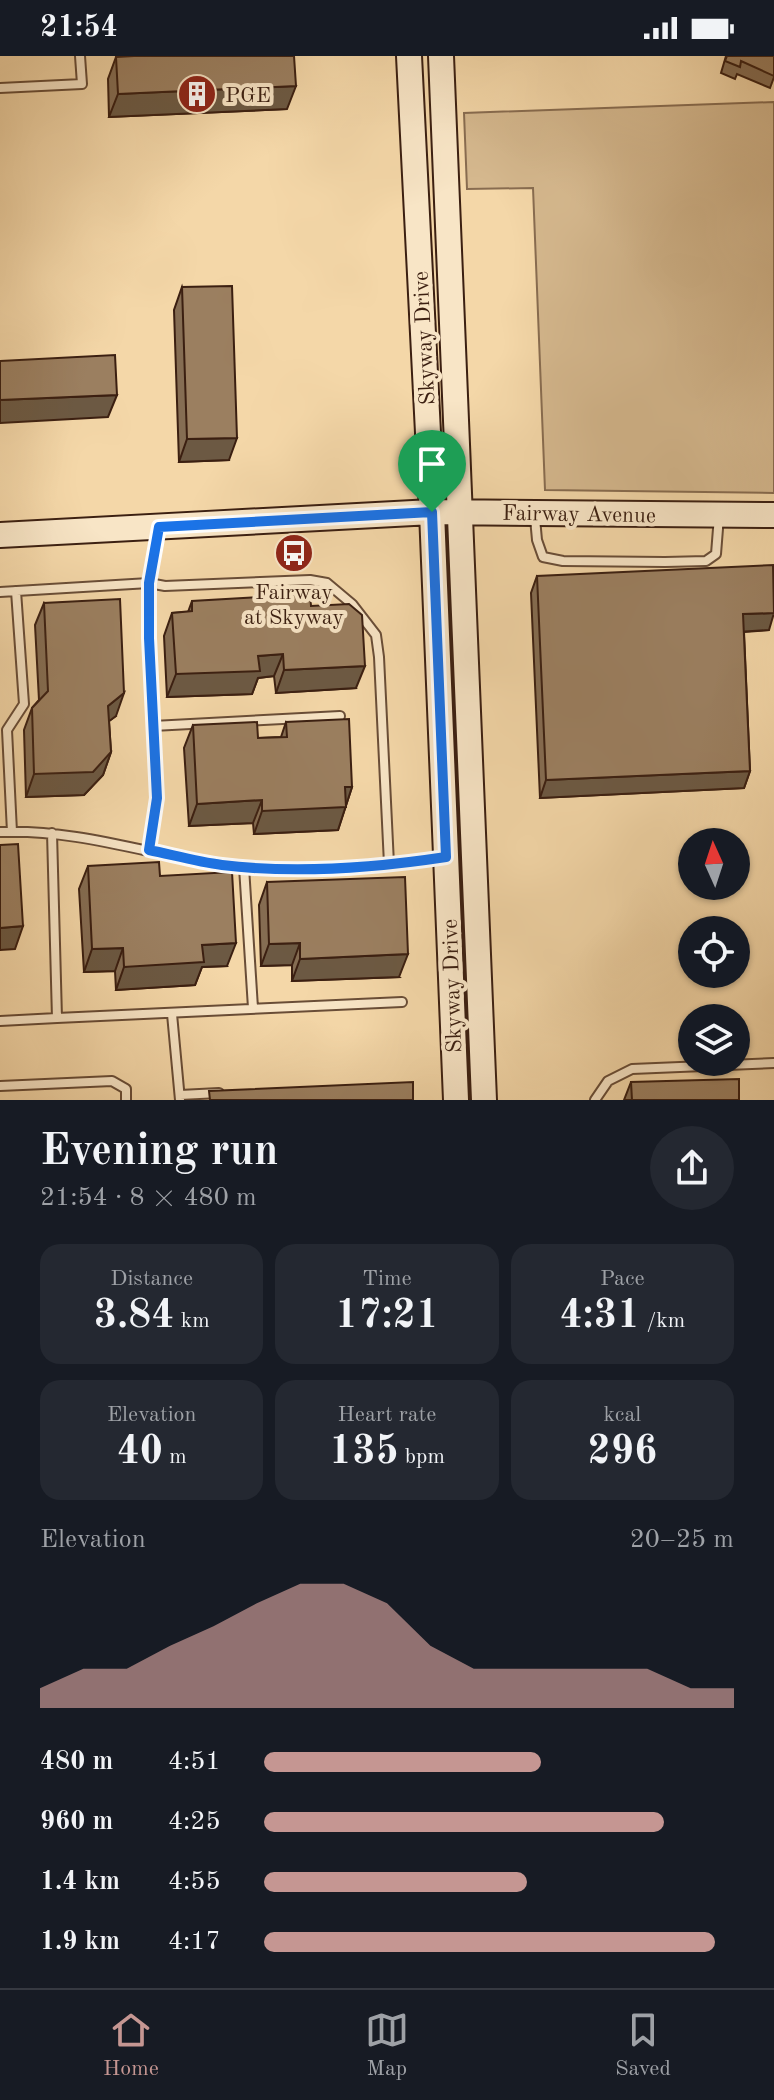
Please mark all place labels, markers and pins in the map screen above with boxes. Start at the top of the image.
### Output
building icon: PGE [176,73,218,115]
place label: PGE [225,85,271,107]
pin [398,430,466,512]
bus stop icon: Fairway at Skyway [273,532,315,574]
place label: Fairway at Skyway [244,582,344,629]

